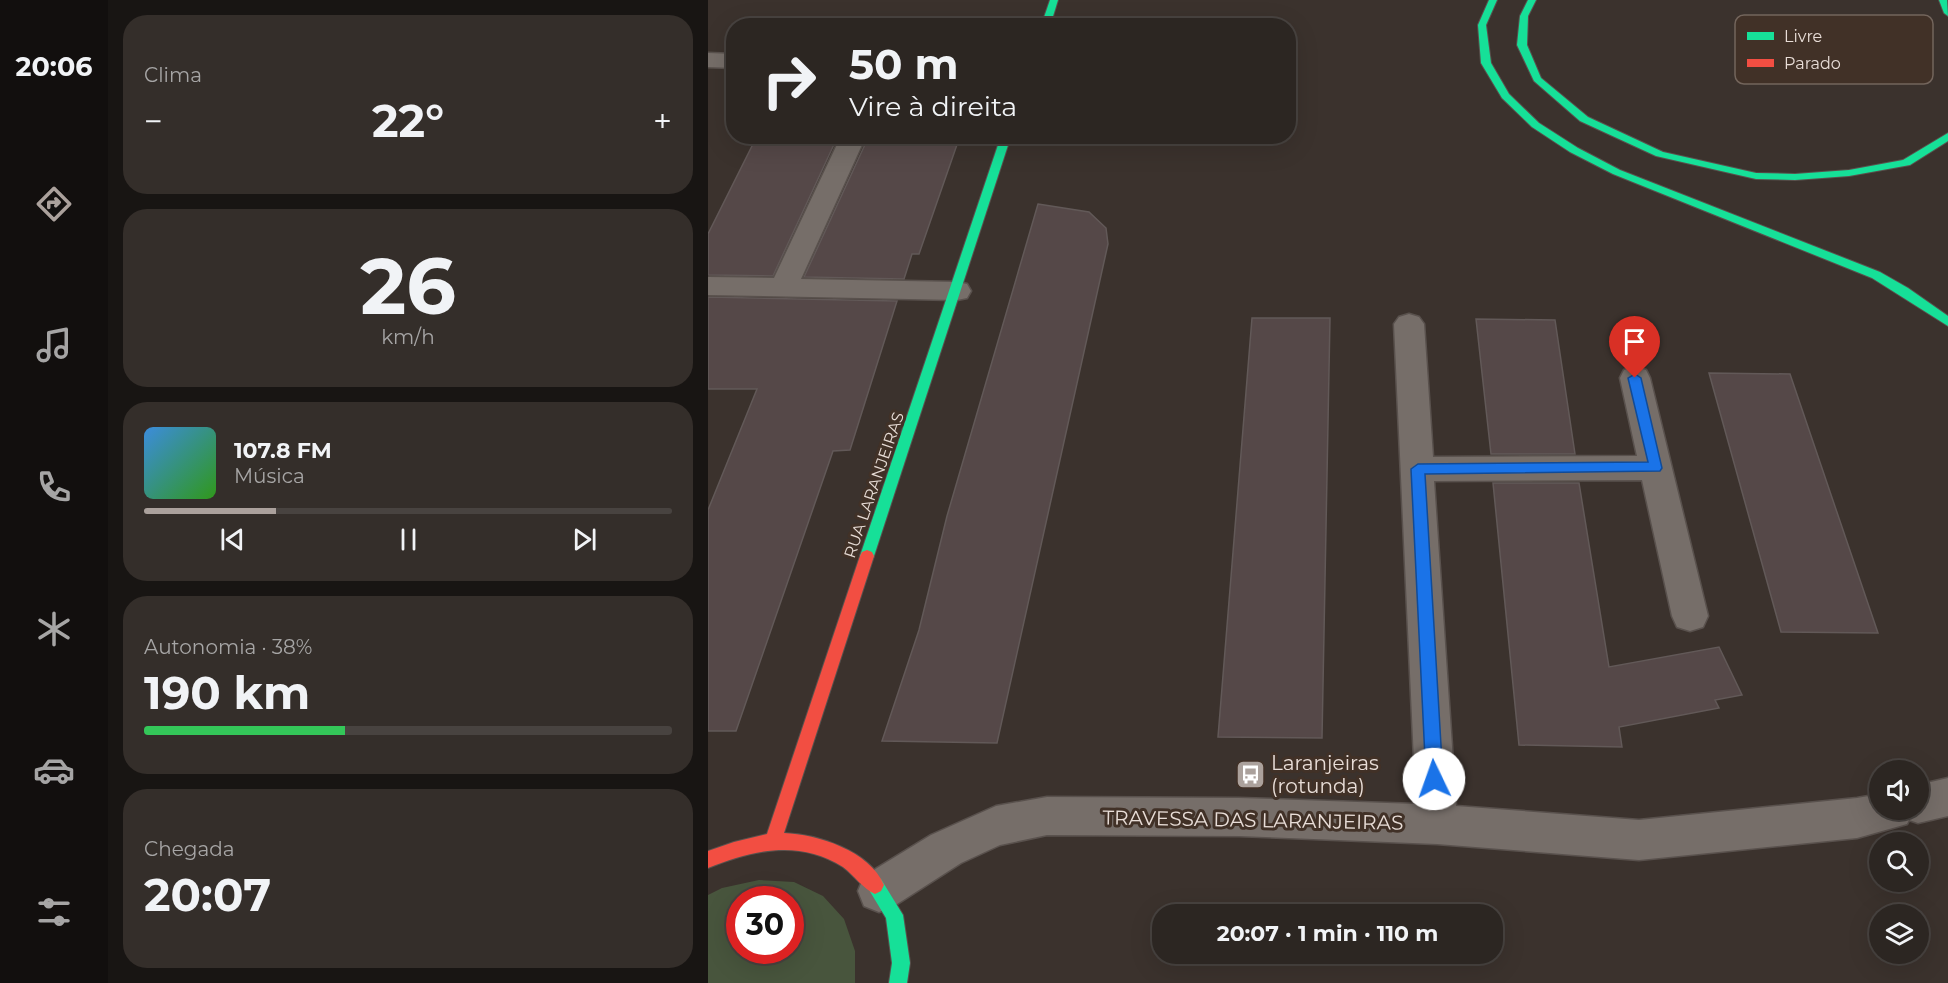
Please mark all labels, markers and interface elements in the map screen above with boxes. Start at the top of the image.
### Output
legend [1735,15,1933,84]
text: Livre [1784,27,1822,46]
text: 50 m [849,38,958,90]
icon: right [750,42,828,120]
text: 20:06 [16,50,92,83]
text: Parado [1784,54,1841,73]
text: Clima [144,63,202,87]
text: Vire à direita [849,90,1017,123]
text: 22° [372,93,444,148]
text: − [144,101,163,141]
text: + [653,101,672,141]
icon: directions [33,183,75,225]
text: 26 [360,238,456,334]
pin [1609,316,1660,378]
icon: music [33,324,75,366]
text: km/h [381,325,435,349]
icon: arrive [1618,325,1651,358]
street label: RUA LARANJEIRAS [840,409,908,560]
text: 107.8 FM [234,437,332,464]
text: Música [234,464,305,488]
icon: phone [33,466,75,508]
icon: previous [216,523,249,556]
icon: pause [392,523,425,556]
icon: next [568,523,601,556]
icon: climate [33,608,75,650]
text: Autonomia · 38% [144,635,312,659]
text: 190 km [144,665,310,720]
position arrow [1402,747,1466,811]
icon: car [33,749,75,791]
place label: Laranjeiras (rotunda) [1271,751,1379,798]
bus stop icon: Laranjeiras (rotunda) [1234,759,1266,791]
map controls [1869,760,1929,964]
button: sound [1869,760,1929,820]
street label: TRAVESSA DAS LARANJEIRAS [1102,805,1404,835]
button: search [1869,832,1929,892]
text: Chegada [144,837,235,861]
text: 20:07 [144,867,271,922]
speed limit sign: 30 [726,886,804,964]
icon: filters [33,891,75,933]
button: layers [1869,904,1929,964]
text: 20:07 · 1 min · 110 m [1217,920,1438,947]

